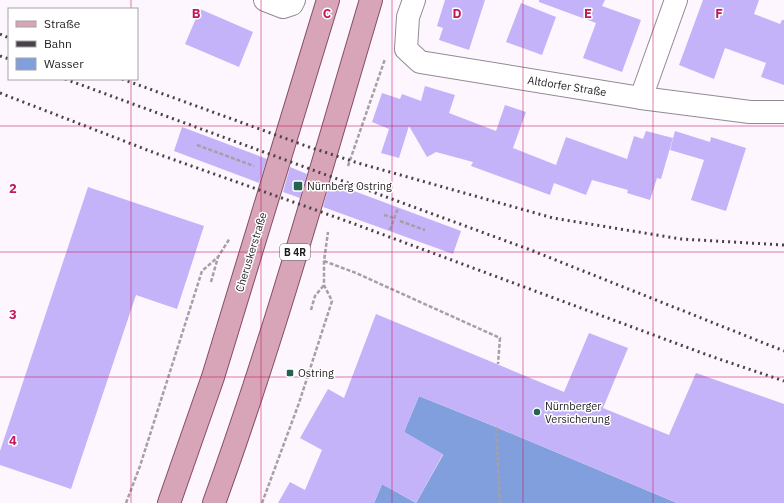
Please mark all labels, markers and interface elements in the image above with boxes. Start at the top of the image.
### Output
text: B [192,5,201,22]
text: C [323,5,332,22]
text: D [452,5,462,22]
text: E [584,5,592,22]
text: F [715,5,723,22]
legend [8,8,138,80]
text: Straße [44,16,81,31]
text: Bahn [44,36,72,51]
text: Wasser [44,56,84,71]
street label: Altdorfer Straße [526,73,608,99]
place label: Nürnberg Ostring [307,179,392,193]
text: 2 [9,180,17,197]
marker: Nürnberg Ostring [292,180,304,192]
street label: Cheruskerstraße [232,210,270,294]
road number: B 4R [280,244,310,260]
text: 3 [9,306,17,323]
place label: Ostring [298,366,334,380]
marker: Ostring [285,368,295,378]
place label: Nürnberger Versicherung [545,399,610,426]
marker: Nürnberger Versicherung [532,407,542,417]
text: 4 [9,432,17,449]

